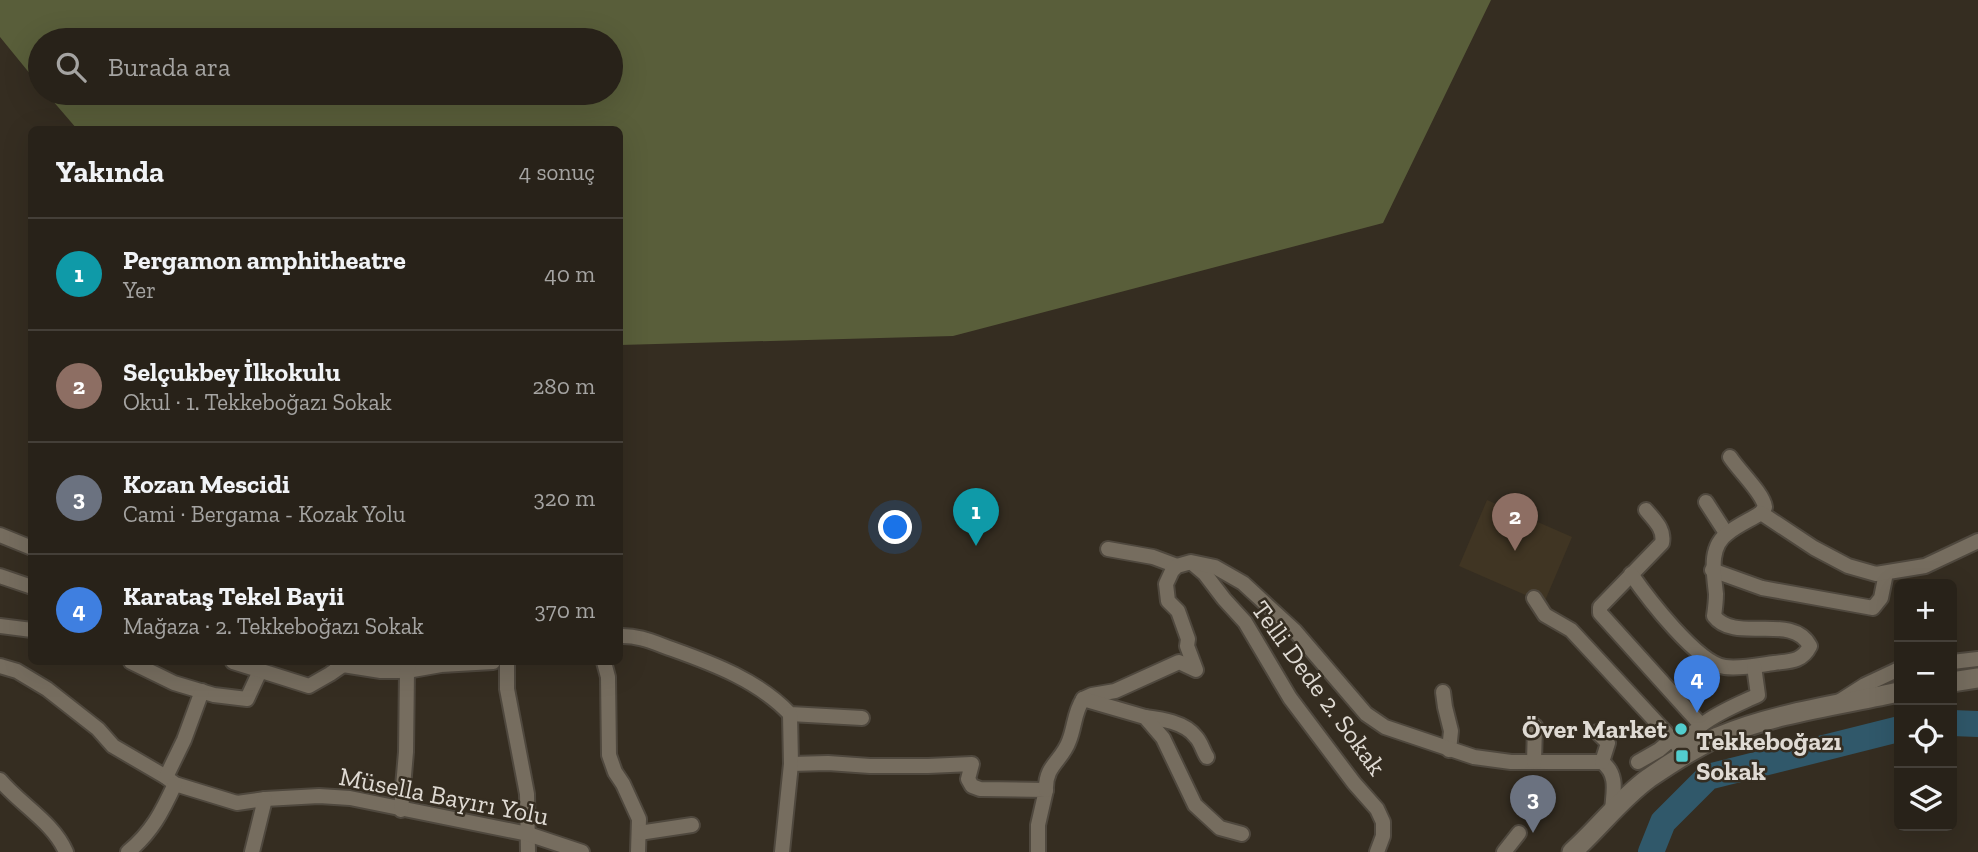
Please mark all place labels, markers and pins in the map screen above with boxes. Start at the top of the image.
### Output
pin: 1 [953,488,999,546]
pin: 2 [1492,493,1538,551]
pin: 4 [1674,655,1720,713]
place label: Över Market [1522,713,1668,745]
marker: Över Market [1673,721,1689,737]
place label: Tekkeboğazı Sokak [1696,725,1842,787]
marker: Tekkeboğazı Sokak [1674,748,1690,764]
pin: 3 [1510,775,1556,833]

